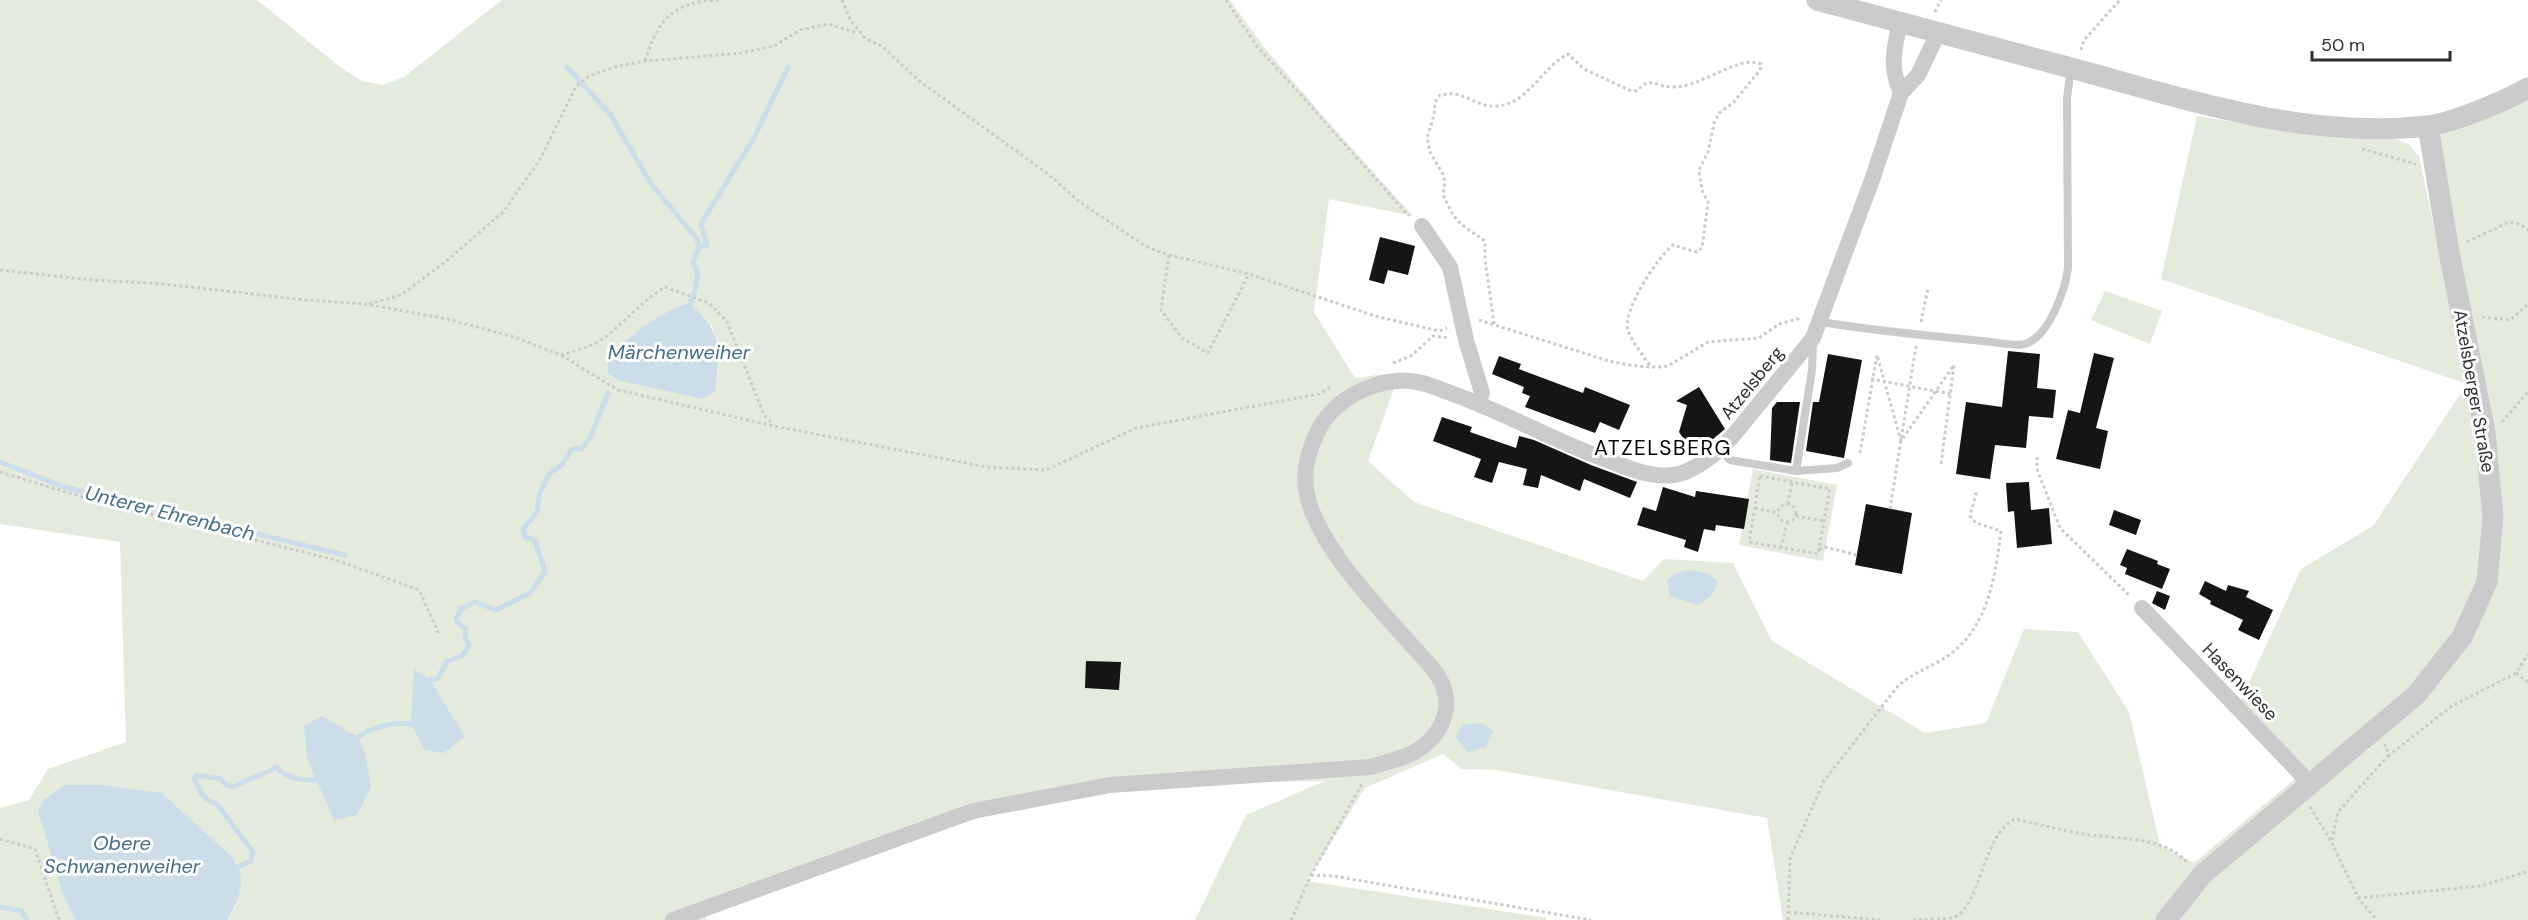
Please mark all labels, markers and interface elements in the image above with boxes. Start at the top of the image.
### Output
scale bar [2312,24,2450,62]
text: 50 m [2321,33,2365,57]
street label: Atzelsberger Straße [2448,308,2500,474]
water label: Märchenweiher [608,339,751,365]
street label: Atzelsberg [1715,341,1789,425]
district label: ATZELSBERG [1594,434,1732,462]
water label: Unterer Ehrenbach [82,479,258,547]
street label: Hasenwiese [2197,638,2283,726]
water label: Obere Schwanenweiher [44,830,201,879]

